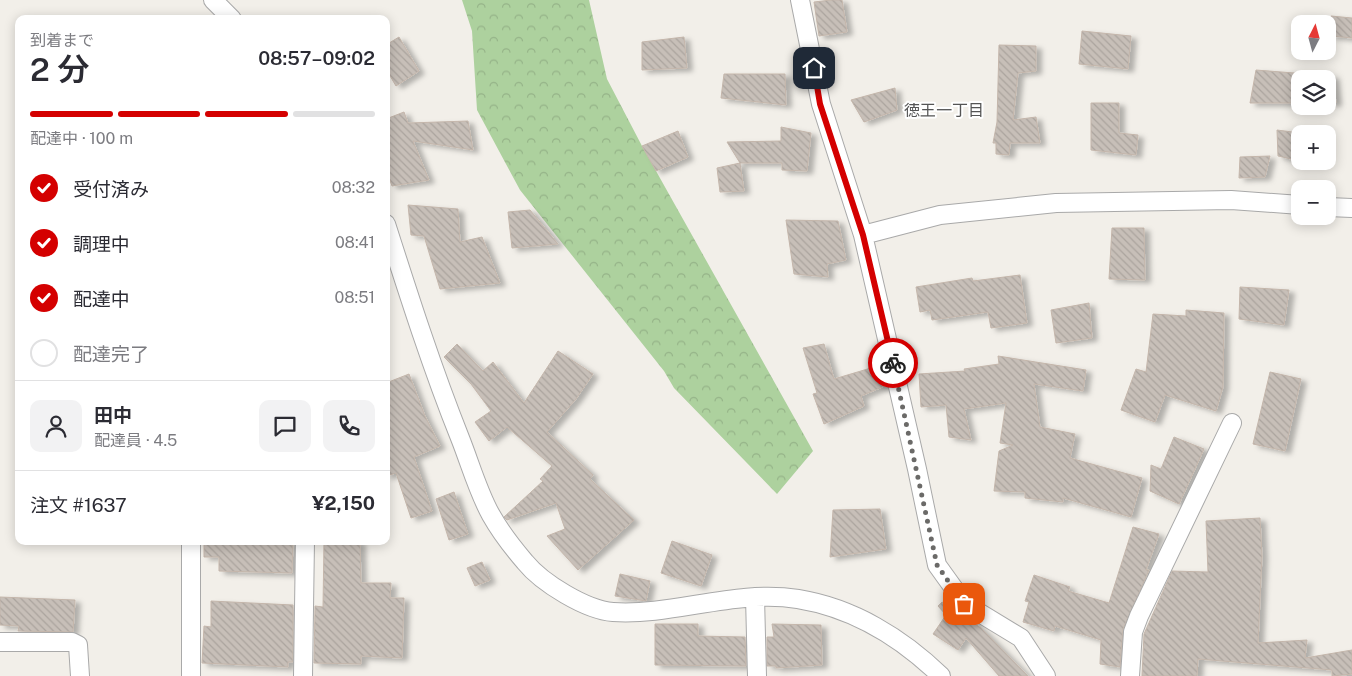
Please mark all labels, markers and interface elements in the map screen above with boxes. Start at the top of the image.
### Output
north arrow [1291,15,1336,60]
map controls [1291,15,1336,225]
text: 到着まで [30,31,94,50]
text: 08:57–09:02 [258,47,375,69]
pin [793,47,835,89]
text: 2 分 [30,51,89,88]
icon: home [800,54,828,82]
button: layers [1291,70,1336,115]
district label: 徳王一丁目 [904,101,984,120]
button: + [1291,125,1336,170]
text: 配達中 · 100 m [30,129,133,148]
icon: check [30,174,58,202]
text: 受付済み [73,178,149,200]
text: 08:32 [332,178,375,197]
button: − [1291,180,1336,225]
icon: check [30,229,58,257]
text: 調理中 [73,233,130,255]
text: 08:41 [335,233,375,252]
icon: check [30,284,58,312]
text: 配達中 [73,288,130,310]
text: 08:51 [335,288,375,307]
courier [868,338,918,388]
text: 配達完了 [73,343,149,365]
icon: bike [879,349,907,377]
button: person [30,400,82,452]
button: chat [259,400,311,452]
button: phone [323,400,375,452]
text: 田中 [94,404,132,426]
text: 配達員 · 4.5 [94,431,177,450]
text: ¥2,150 [312,492,375,514]
text: 注文 #1637 [30,494,127,516]
pin [943,583,985,625]
icon: bag [950,590,978,618]

